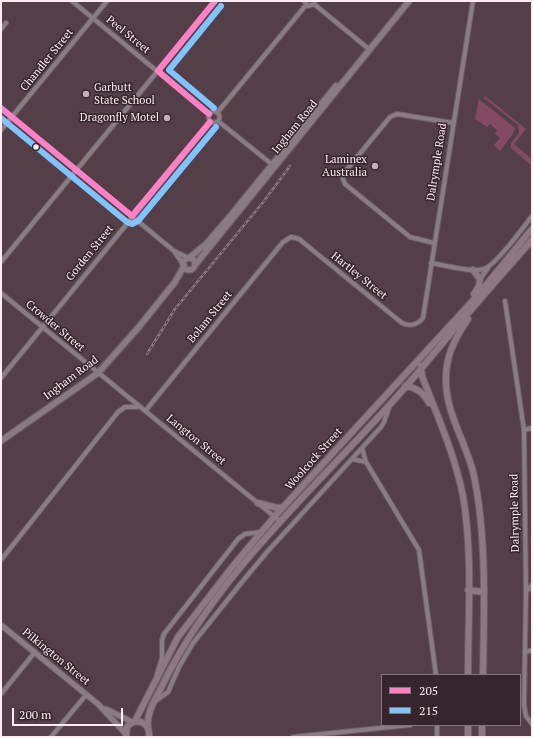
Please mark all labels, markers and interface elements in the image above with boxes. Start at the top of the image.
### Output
street label: Peel Street [103,13,153,57]
street label: Chandler Street [18,26,76,94]
place label: Garbutt State School [94,81,155,107]
marker: Garbutt State School [81,89,91,99]
street label: Ingham Road [269,98,321,156]
place label: Dragonfly Motel [80,111,159,125]
marker: Dragonfly Motel [162,113,172,123]
street label: Dalrymple Road [424,122,450,202]
unlabelled marker [31,142,41,152]
place label: Laminex Australia [322,153,367,179]
marker: Laminex Australia [370,161,380,171]
street label: Gorden Street [63,222,117,284]
street label: Hartley Street [328,249,390,303]
street label: Bolam Street [185,288,235,346]
street label: Crowder Street [23,297,87,355]
street label: Ingham Road [41,353,101,403]
street label: Langton Street [164,412,228,468]
street label: Woolcock Street [283,425,345,493]
street label: Dalrymple Road [508,474,522,552]
street label: Pilkington Street [20,626,92,688]
legend [381,674,521,726]
text: 205 [419,683,438,698]
scale bar [14,700,125,726]
text: 215 [419,703,438,718]
text: 200 m [19,707,51,722]

